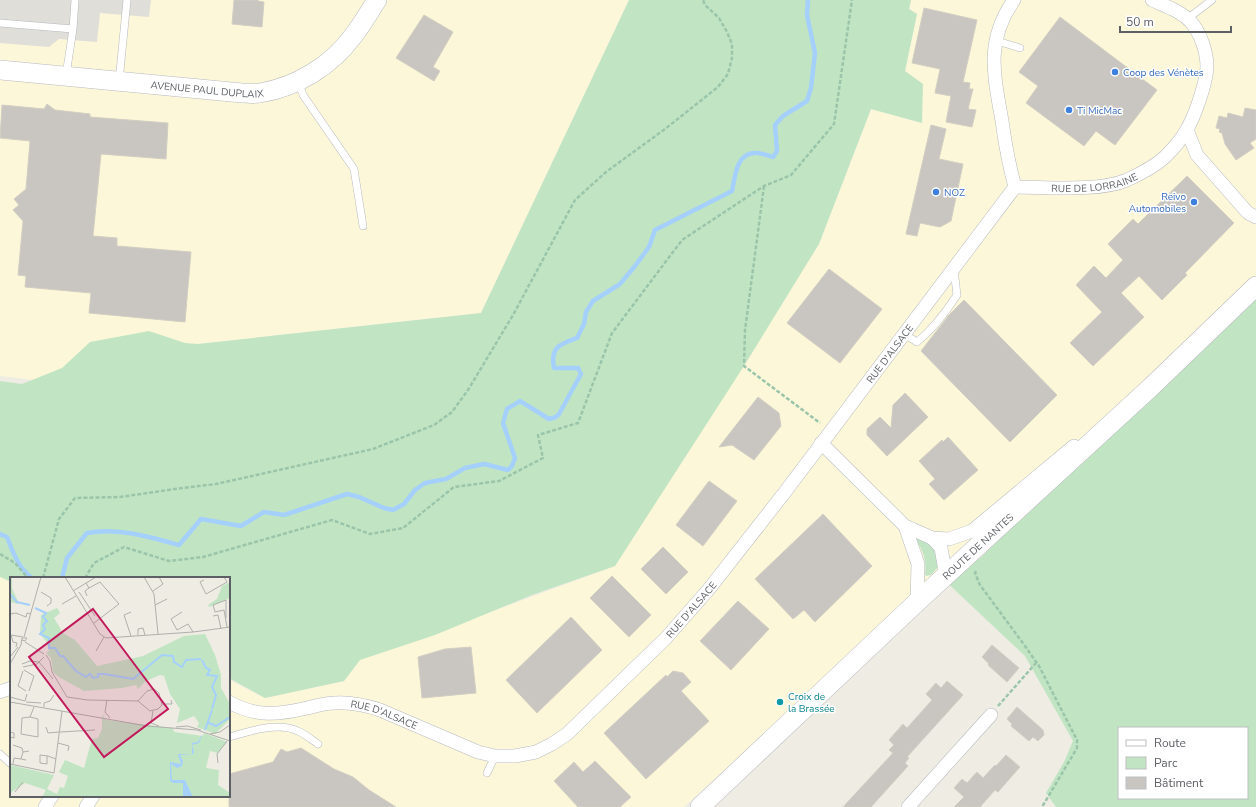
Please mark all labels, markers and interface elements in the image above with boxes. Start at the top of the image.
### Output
scale bar [1120,8,1231,34]
text: 50 m [1126,14,1154,30]
place label: Coop des Vénètes [1123,66,1204,80]
marker: Coop des Vénètes [1110,67,1120,77]
street label: AVENUE PAUL DUPLAIX [150,78,265,102]
place label: Ti MicMac [1077,104,1122,118]
marker: Ti MicMac [1064,105,1074,115]
street label: RUE DE LORRAINE [1051,170,1140,196]
place label: NOZ [944,186,965,200]
marker: NOZ [931,187,941,197]
place label: Reivo Automobiles [1129,190,1186,216]
marker: Reivo Automobiles [1189,197,1199,207]
street label: RUE D'ALSACE [863,322,917,386]
street label: ROUTE DE NANTES [940,511,1017,583]
inset map [10,577,230,797]
street label: RUE D'ALSACE [663,579,720,641]
place label: Croix de la Brassée [788,690,835,716]
street label: RUE D'ALSACE [350,697,420,733]
marker: Croix de la Brassée [775,697,785,707]
legend [1118,727,1248,799]
text: Route [1154,735,1186,751]
text: Parc [1154,755,1178,771]
text: Bâtiment [1154,775,1204,791]

